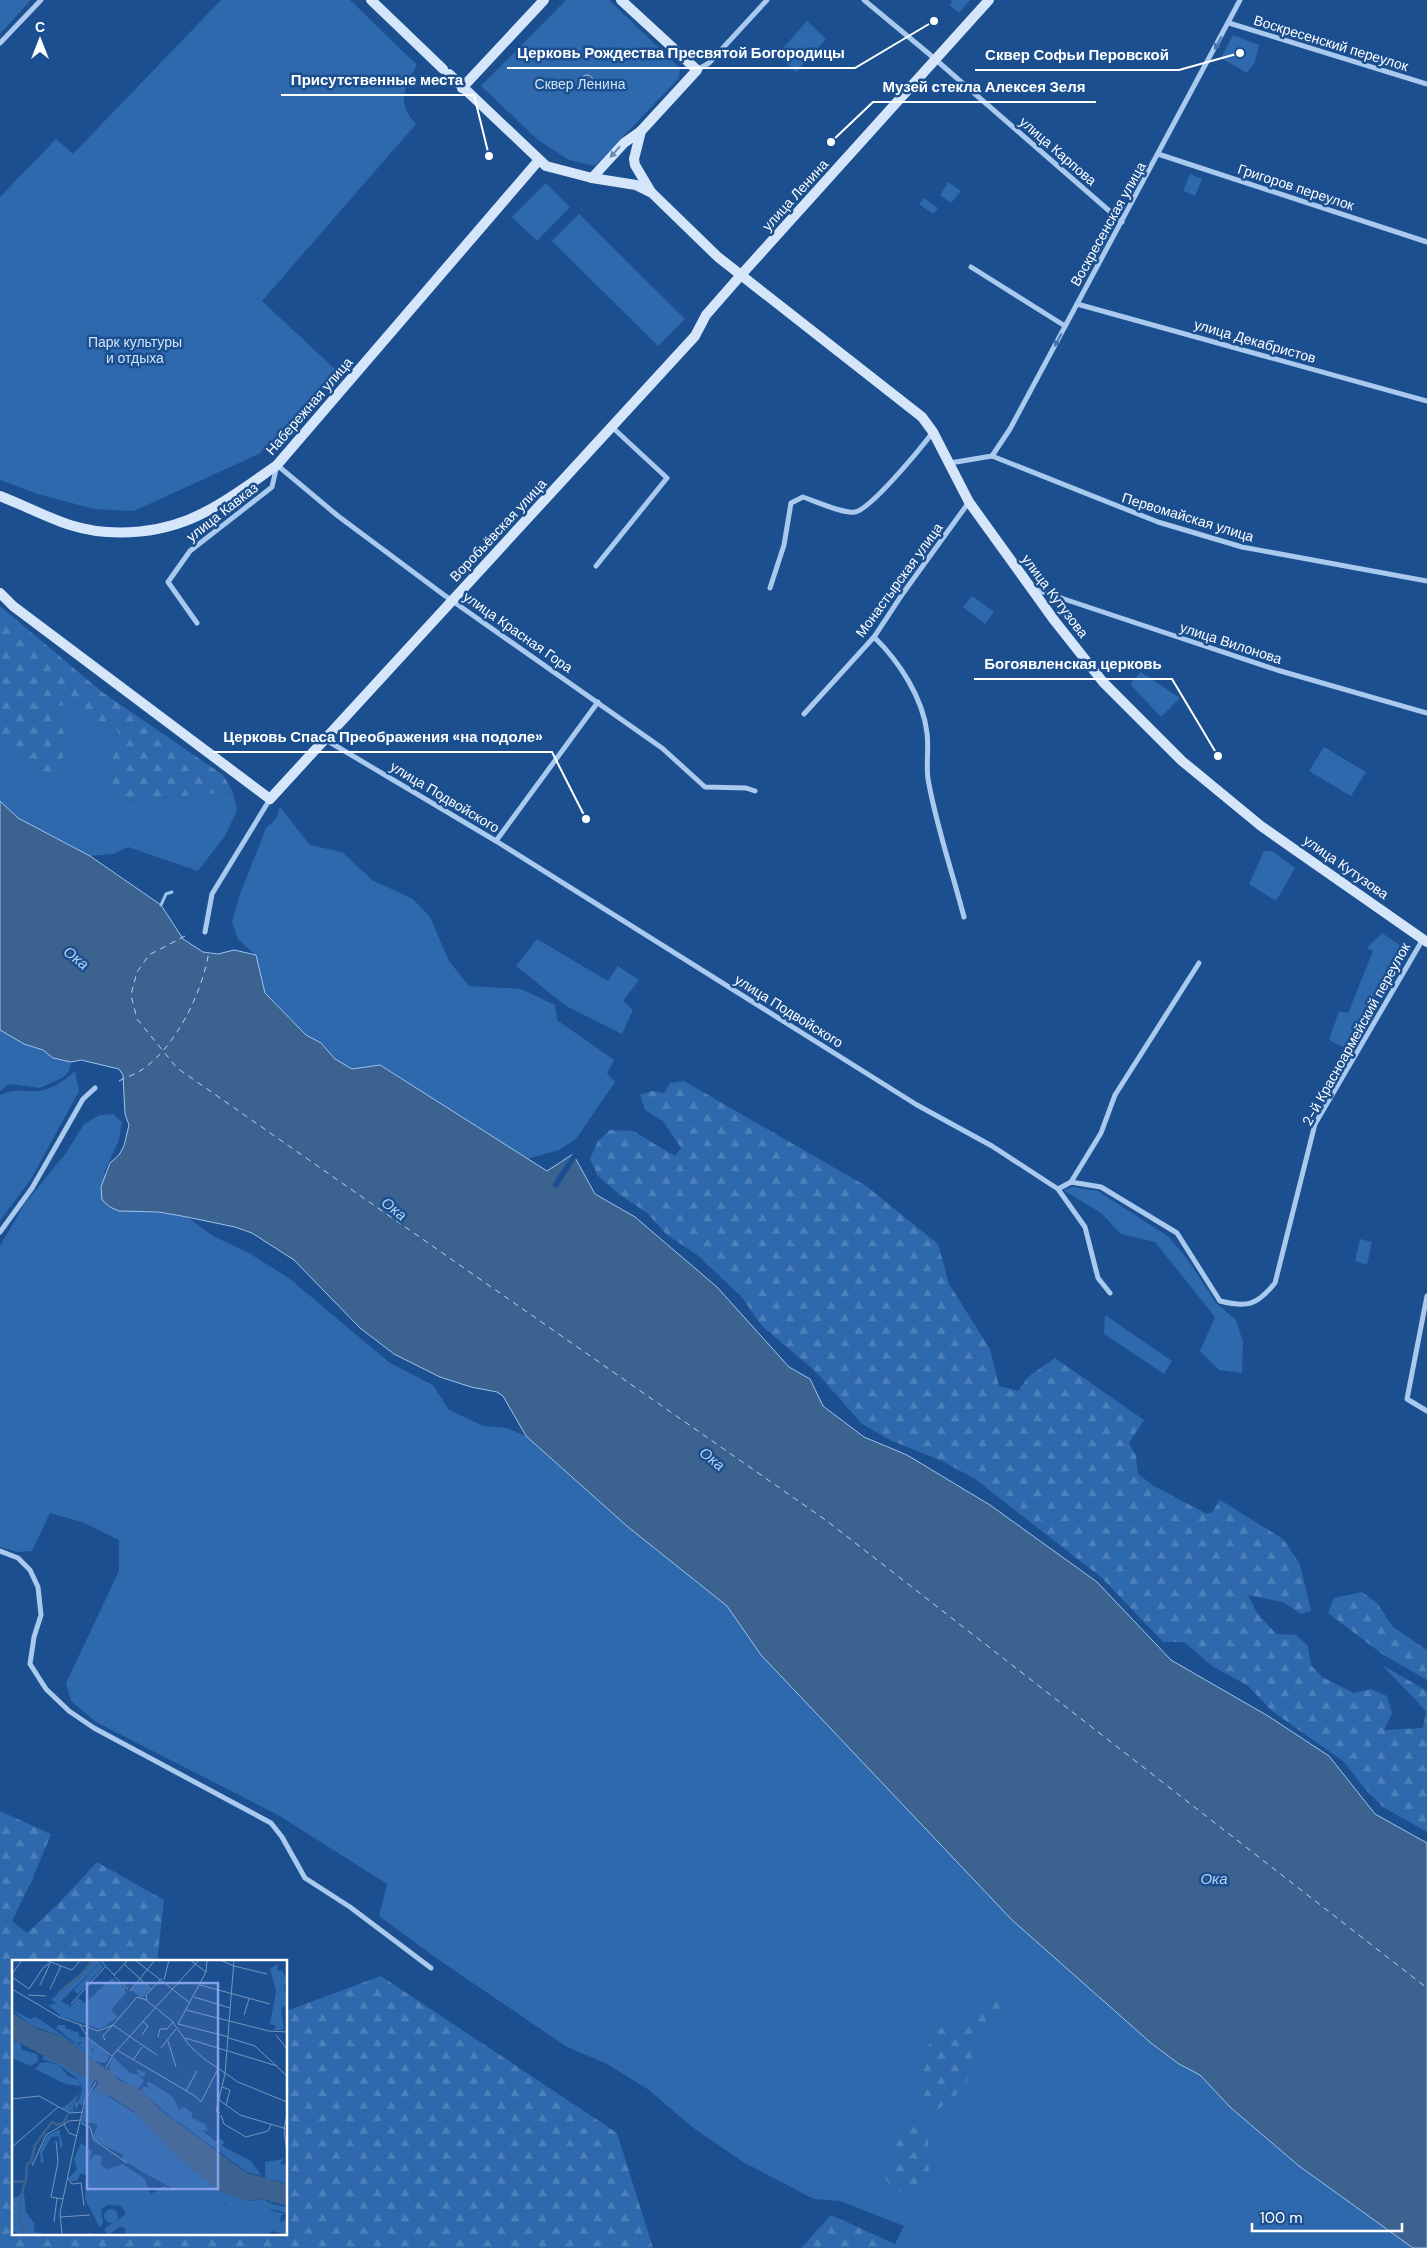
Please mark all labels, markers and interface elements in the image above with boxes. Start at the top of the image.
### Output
street label: Воскресенский переулок [1252,11,1411,75]
north arrow [15,15,65,65]
text: С [35,18,45,36]
one-way arrow [1214,36,1222,50]
callout: Церковь Рождества Пресвятой Богородицы [507,38,855,68]
callout: Сквер Софьи Перовской [975,40,1179,70]
text: Церковь Рождества Пресвятой Богородицы [517,43,845,63]
text: Сквер Софьи Перовской [985,45,1169,65]
callout: Присутственные места [281,65,474,95]
text: Присутственные места [291,70,464,90]
callout: Музей стекла Алексея Зеля [873,72,1096,102]
park label: Сквер Ленина [535,75,626,93]
text: Музей стекла Алексея Зеля [883,77,1085,97]
street label: улица Карпова [1016,113,1100,190]
one-way arrow [609,146,621,158]
street label: улица Ленина [758,155,832,235]
street label: Воскресенская улица [1066,159,1150,289]
street label: Григоров переулок [1235,160,1357,215]
street label: улица Декабристов [1192,315,1318,367]
park label: Парк культуры и отдыха [88,333,182,367]
one-way arrow [1053,333,1062,347]
street label: Набережная улица [262,353,356,459]
street label: Воробьёвская улица [446,475,550,585]
street label: улица Кавказ [183,478,261,546]
street label: Первомайская улица [1120,488,1256,546]
street label: Монастырская улица [851,519,947,641]
street label: улица Кутузова [1018,551,1092,642]
street label: улица Красная Гора [460,587,576,677]
street label: улица Вилонова [1178,618,1284,668]
callout: Богоявленская церковь [974,649,1172,679]
text: Богоявленская церковь [984,654,1162,674]
callout: Церковь Спаса Преображения «на подоле» [213,722,552,752]
text: Церковь Спаса Преображения «на подоле» [223,727,543,747]
street label: улица Подвойского [387,757,503,837]
street label: улица Кутузова [1300,831,1392,903]
street label: 2-й Красноармейский переулок [1298,939,1414,1129]
water label: Ока [59,942,93,974]
street label: улица Подвойского [731,970,847,1052]
water label: Ока [377,1193,411,1225]
water label: Ока [695,1443,729,1475]
water label: Ока [1200,1869,1228,1889]
inset map [12,1960,288,2236]
scale bar [1252,2200,1402,2232]
text: 100 m [1260,2208,1303,2228]

